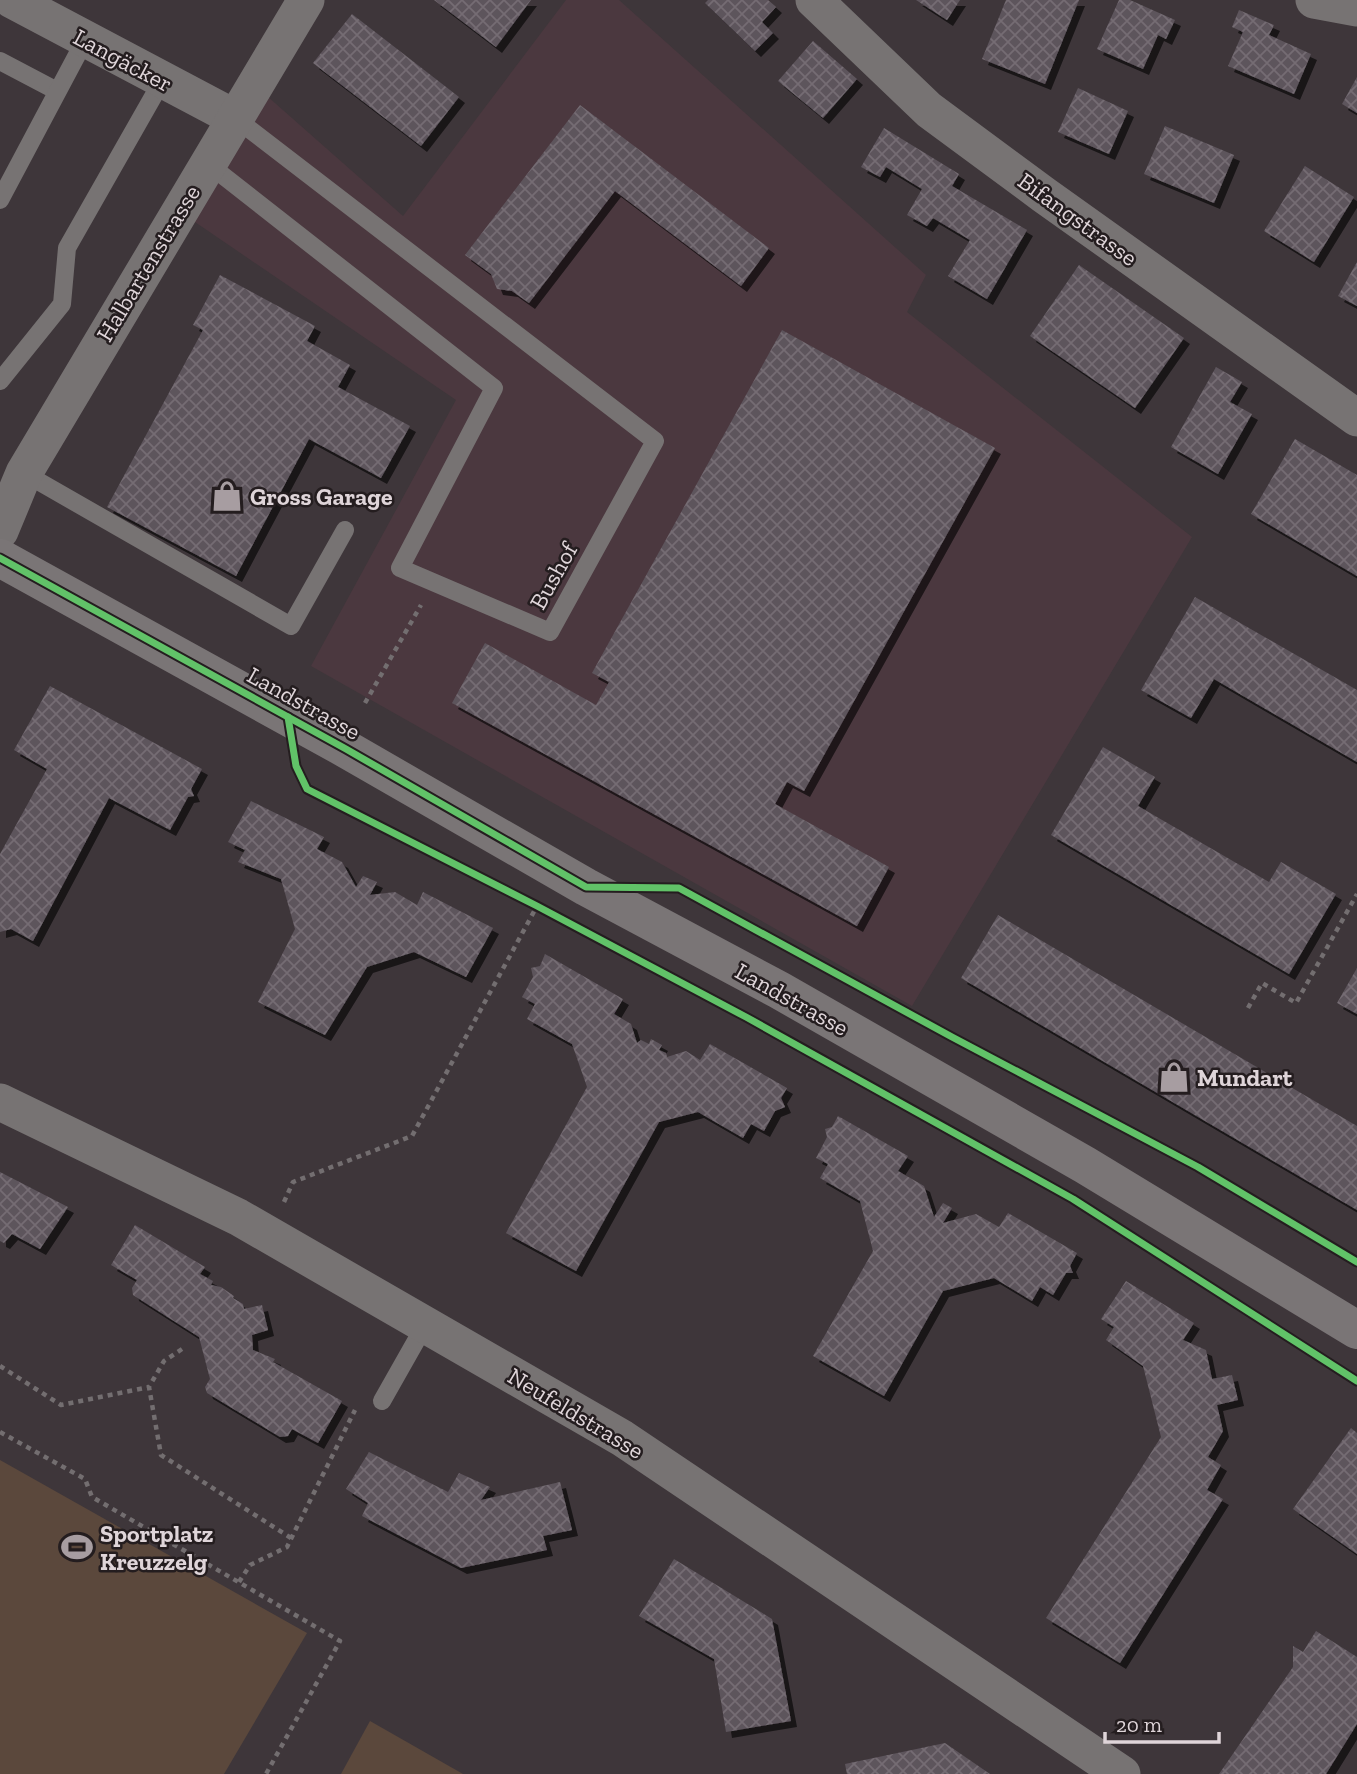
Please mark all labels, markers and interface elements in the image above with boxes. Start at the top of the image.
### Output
street label: Langäcker [69,22,177,98]
street label: Bifangstrasse [1013,166,1143,272]
street label: Halbartenstrasse [90,179,206,347]
shop icon: Gross Garage [210,479,244,513]
place label: Gross Garage [250,482,393,511]
street label: Bushof [523,535,584,614]
street label: Landstrasse [242,660,366,746]
street label: Landstrasse [730,956,854,1042]
shop icon: Mundart [1157,1060,1191,1094]
place label: Mundart [1197,1063,1293,1092]
street label: Neufeldstrasse [503,1361,649,1465]
place label: Sportplatz Kreuzzelg [100,1519,213,1576]
sports icon: Sportplatz Kreuzzelg [60,1530,94,1564]
scale bar [1105,1700,1219,1744]
text: 20 m [1116,1712,1162,1737]

